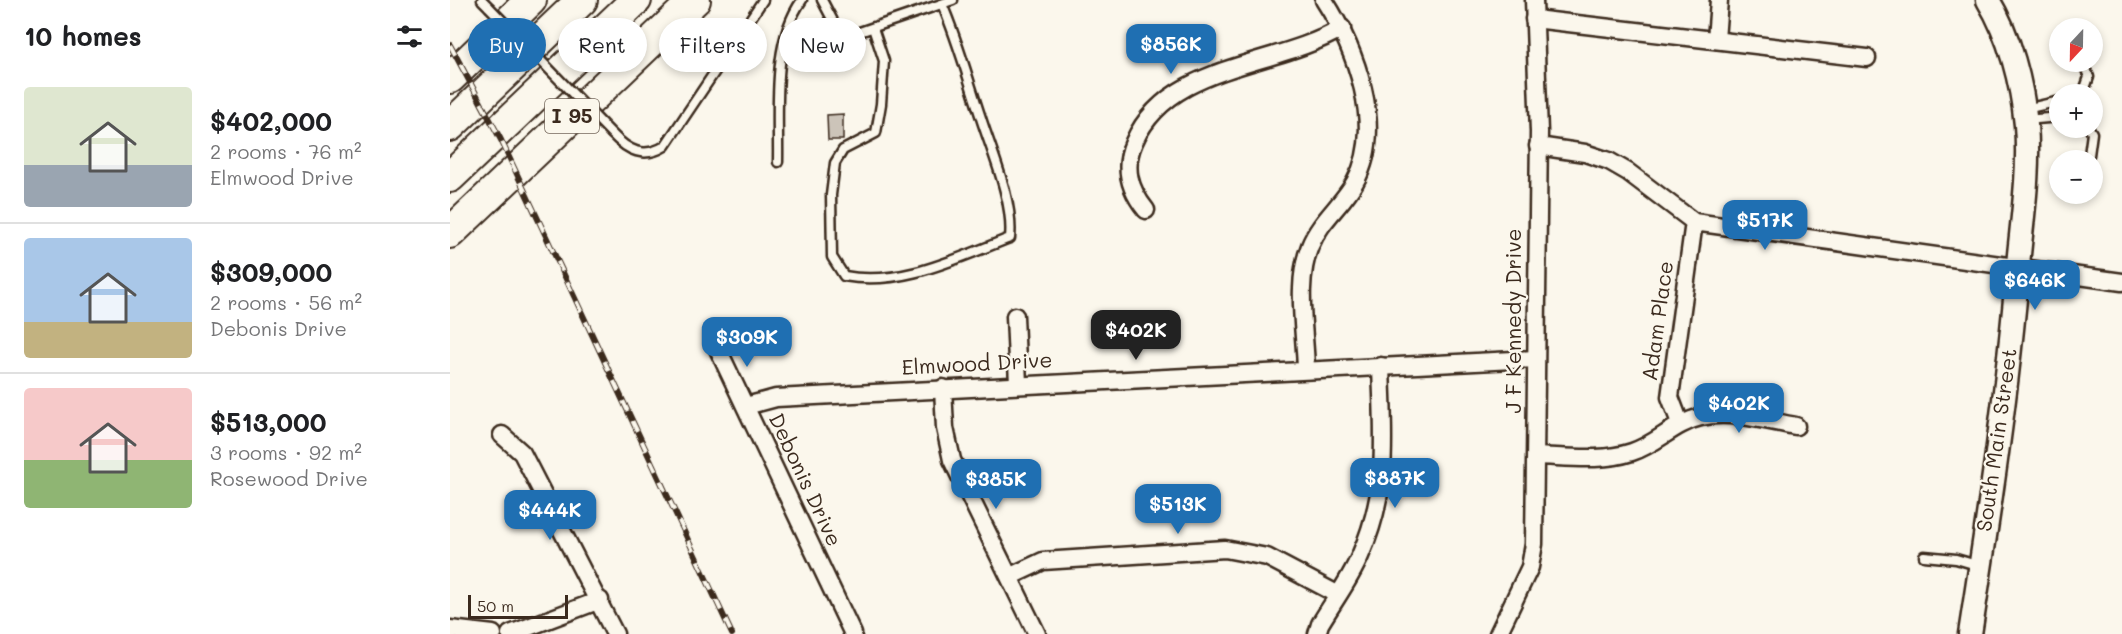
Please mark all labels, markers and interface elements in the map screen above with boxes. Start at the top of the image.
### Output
chip: Buy [468,18,546,72]
chip: Rent [558,18,647,72]
chip: Filters [659,18,767,72]
chip: New [779,18,866,72]
north arrow [2049,18,2103,72]
map controls [2049,18,2103,204]
text: 10 homes [24,19,142,53]
icon: filters [393,20,426,53]
pin: $856K [1129,24,1213,75]
text: $856K [1140,30,1202,56]
button: + [2049,84,2103,138]
road number: I 95 [545,99,599,133]
text: $402,000 [210,104,332,138]
icon: home [72,111,144,183]
text: 2 rooms · 76 m² [210,138,362,164]
button: − [2049,150,2103,204]
text: Elmwood Drive [210,164,354,190]
pin: $517K [1723,200,1807,251]
text: $517K [1736,206,1794,232]
street label: J F Kennedy Drive [1499,228,1526,414]
text: $309,000 [210,255,332,289]
street label: Adam Place [1635,259,1678,383]
pin: $646K [1993,260,2077,311]
icon: home [72,262,144,334]
text: $646K [2004,266,2066,292]
text: 2 rooms · 56 m² [210,289,362,315]
pin: $402K [1094,310,1178,361]
text: Debonis Drive [210,315,347,341]
text: $402K [1105,316,1167,342]
pin: $309K [705,317,789,368]
text: $309K [716,323,778,349]
street label: Elmwood Drive [901,345,1053,380]
street label: South Main Street [1969,346,2022,533]
pin: $402K [1697,383,1781,434]
text: $402K [1708,389,1770,415]
text: $513,000 [210,405,327,439]
street label: Debonis Drive [764,409,849,550]
icon: home [72,412,144,484]
text: 3 rooms · 92 m² [210,439,362,465]
pin: $887K [1353,458,1437,509]
pin: $385K [954,459,1038,510]
text: $887K [1364,464,1426,490]
text: Rosewood Drive [210,465,368,491]
text: $385K [965,465,1027,491]
pin: $513K [1136,484,1220,535]
pin: $444K [508,490,592,541]
text: $513K [1149,490,1207,516]
text: $444K [518,496,582,522]
scale bar [468,592,568,620]
text: 50 m [477,595,514,616]

